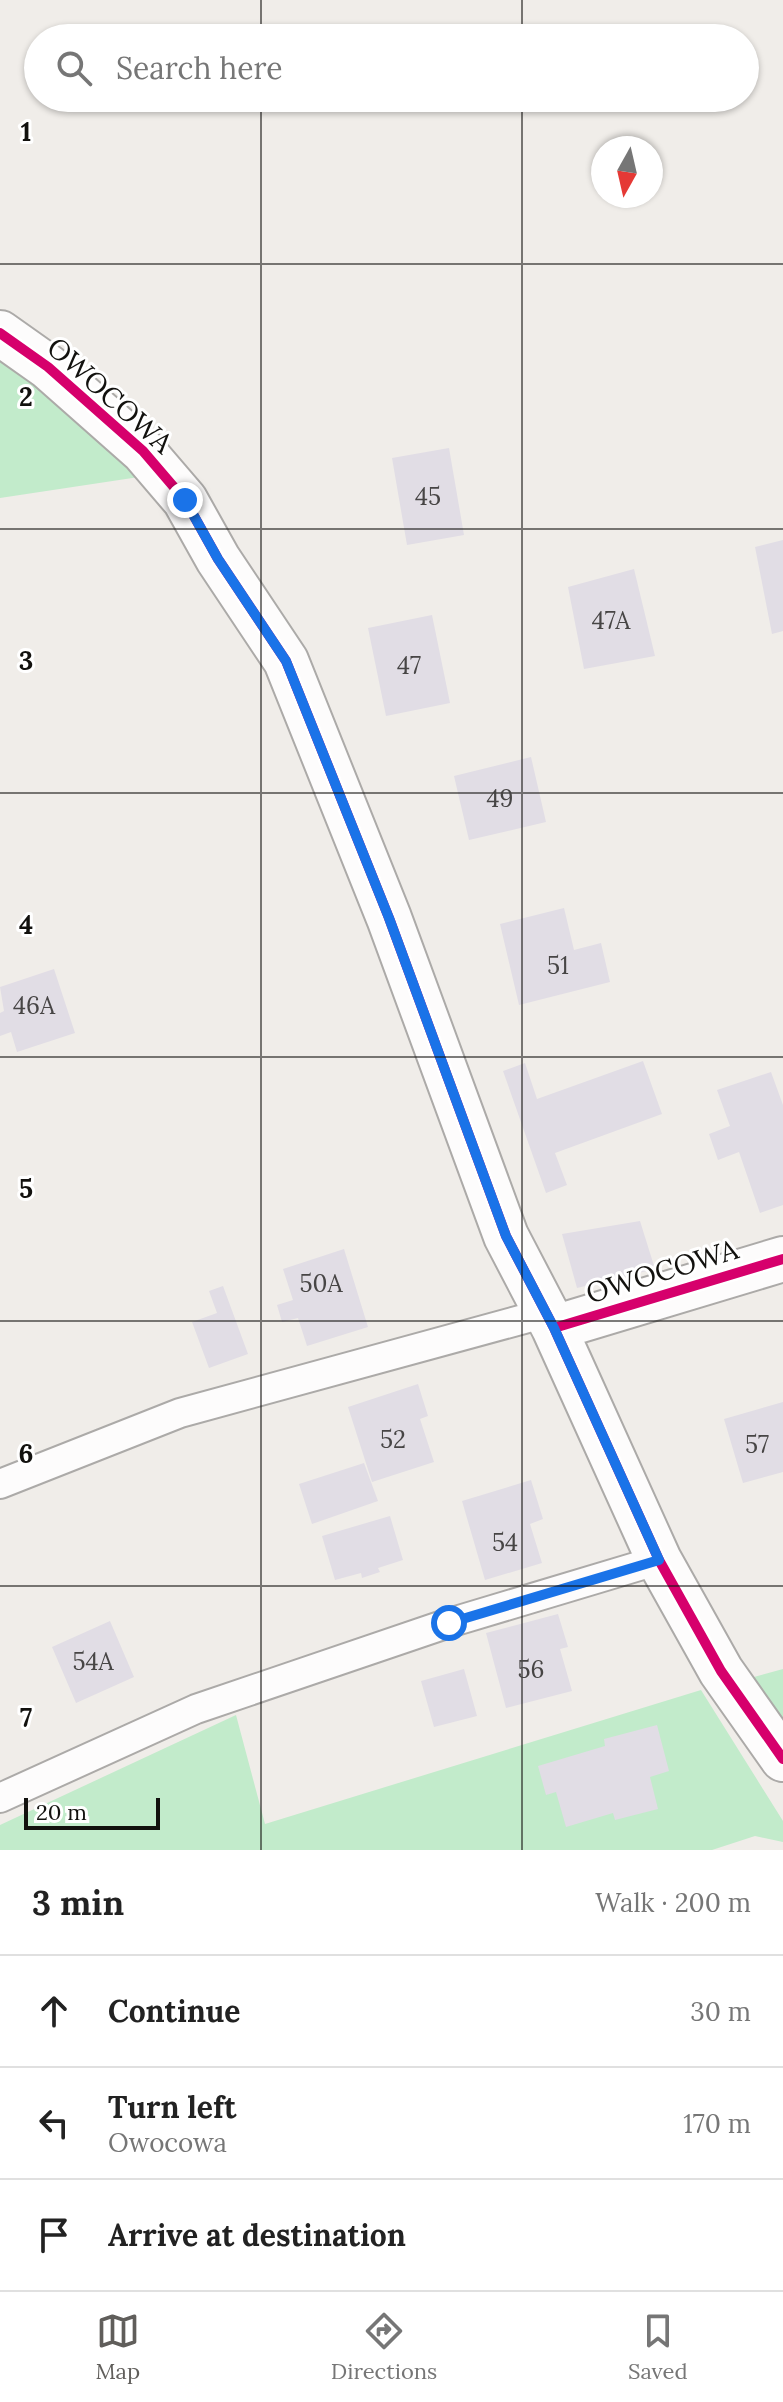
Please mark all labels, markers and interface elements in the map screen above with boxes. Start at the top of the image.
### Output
search box [24,24,759,112]
icon: search [52,46,96,90]
text: Search here [116,49,283,87]
text: 1 [21,115,31,148]
north arrow [591,136,663,208]
street label: OWOCOWA [40,329,181,461]
text: 2 [19,380,33,413]
house number: 45 [415,481,441,512]
route end [167,482,203,518]
house number: 47A [592,605,631,636]
text: 3 [19,644,33,677]
house number: 47 [397,650,421,681]
house number: 49 [487,783,513,814]
text: 4 [19,908,33,941]
house number: 51 [547,950,569,981]
house number: 46A [13,990,56,1021]
text: 5 [19,1172,33,1205]
street label: OWOCOWA [582,1231,743,1311]
house number: 50A [299,1268,343,1299]
house number: 52 [380,1424,406,1455]
house number: 57 [745,1429,769,1460]
text: 6 [19,1437,33,1470]
house number: 54 [492,1527,518,1558]
route start [431,1605,467,1641]
house number: 54A [72,1646,115,1677]
house number: 56 [518,1654,544,1685]
text: 7 [20,1701,32,1734]
scale bar [24,1794,160,1830]
text: 20 m [36,1798,87,1826]
text: 3 min [32,1881,124,1924]
text: Walk · 200 m [595,1886,751,1919]
icon: ahead [32,1989,76,2033]
text: Continue [108,1992,240,2030]
text: 30 m [690,1995,751,2028]
text: Turn left [108,2088,236,2126]
icon: left [32,2101,76,2145]
text: 170 m [683,2107,751,2140]
text: Owocowa [108,2126,227,2159]
icon: arrive [32,2213,76,2257]
text: Arrive at destination [108,2216,406,2254]
tab: Map [95,2309,140,2385]
tab: Directions [331,2309,437,2385]
tab: Saved [628,2309,688,2385]

